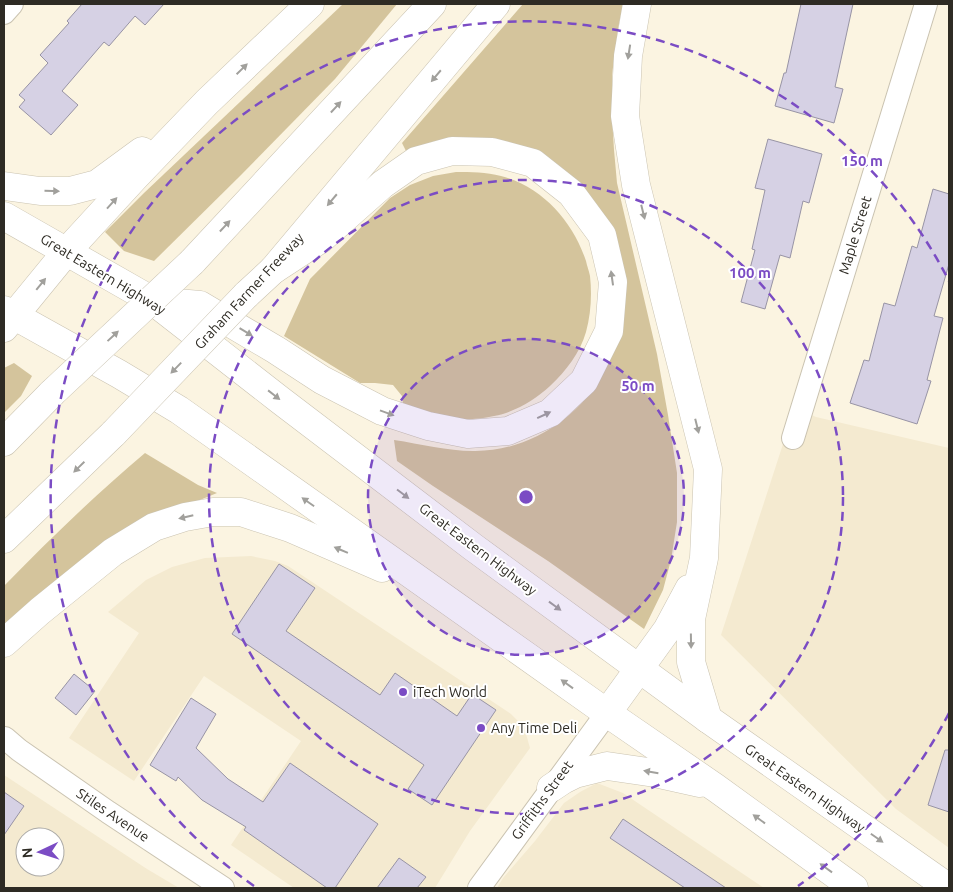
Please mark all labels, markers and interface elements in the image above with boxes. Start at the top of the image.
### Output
one-way arrow [624,44,632,60]
one-way arrow [236,63,248,75]
one-way arrow [431,69,442,82]
one-way arrow [330,102,342,114]
text: 150 m [841,152,883,169]
one-way arrow [44,187,60,195]
one-way arrow [326,193,337,206]
street label: Maple Street [835,193,875,276]
one-way arrow [106,197,118,209]
one-way arrow [639,205,647,220]
one-way arrow [219,221,231,233]
street label: Great Eastern Highway [38,230,169,318]
street label: Graham Farmer Freeway [191,230,307,352]
text: 100 m [729,264,771,281]
one-way arrow [607,270,615,286]
one-way arrow [36,277,47,290]
one-way arrow [240,328,253,337]
one-way arrow [107,330,119,342]
one-way arrow [170,362,182,374]
text: 50 m [621,377,655,394]
one-way arrow [267,390,280,401]
one-way arrow [380,410,395,417]
one-way arrow [536,411,551,420]
one-way arrow [693,418,701,433]
one-way arrow [73,461,85,473]
centre of rings [517,488,535,506]
one-way arrow [397,489,410,499]
one-way arrow [301,497,315,507]
street label: Great Eastern Highway [416,500,540,599]
one-way arrow [178,513,194,521]
one-way arrow [334,545,348,553]
one-way arrow [548,601,561,611]
one-way arrow [687,633,695,649]
one-way arrow [560,679,574,689]
place label: iTech World [413,684,487,700]
marker: iTech World [397,686,409,698]
place label: Any Time Deli [491,720,577,736]
marker: Any Time Deli [475,722,487,734]
street label: Great Eastern Highway [742,740,868,836]
street label: Griffiths Street [508,757,576,843]
one-way arrow [643,768,659,776]
street label: Stiles Avenue [74,785,152,845]
one-way arrow [752,814,766,824]
north arrow [15,827,65,877]
one-way arrow [870,833,884,843]
text: N [19,847,35,859]
one-way arrow [819,863,833,873]

